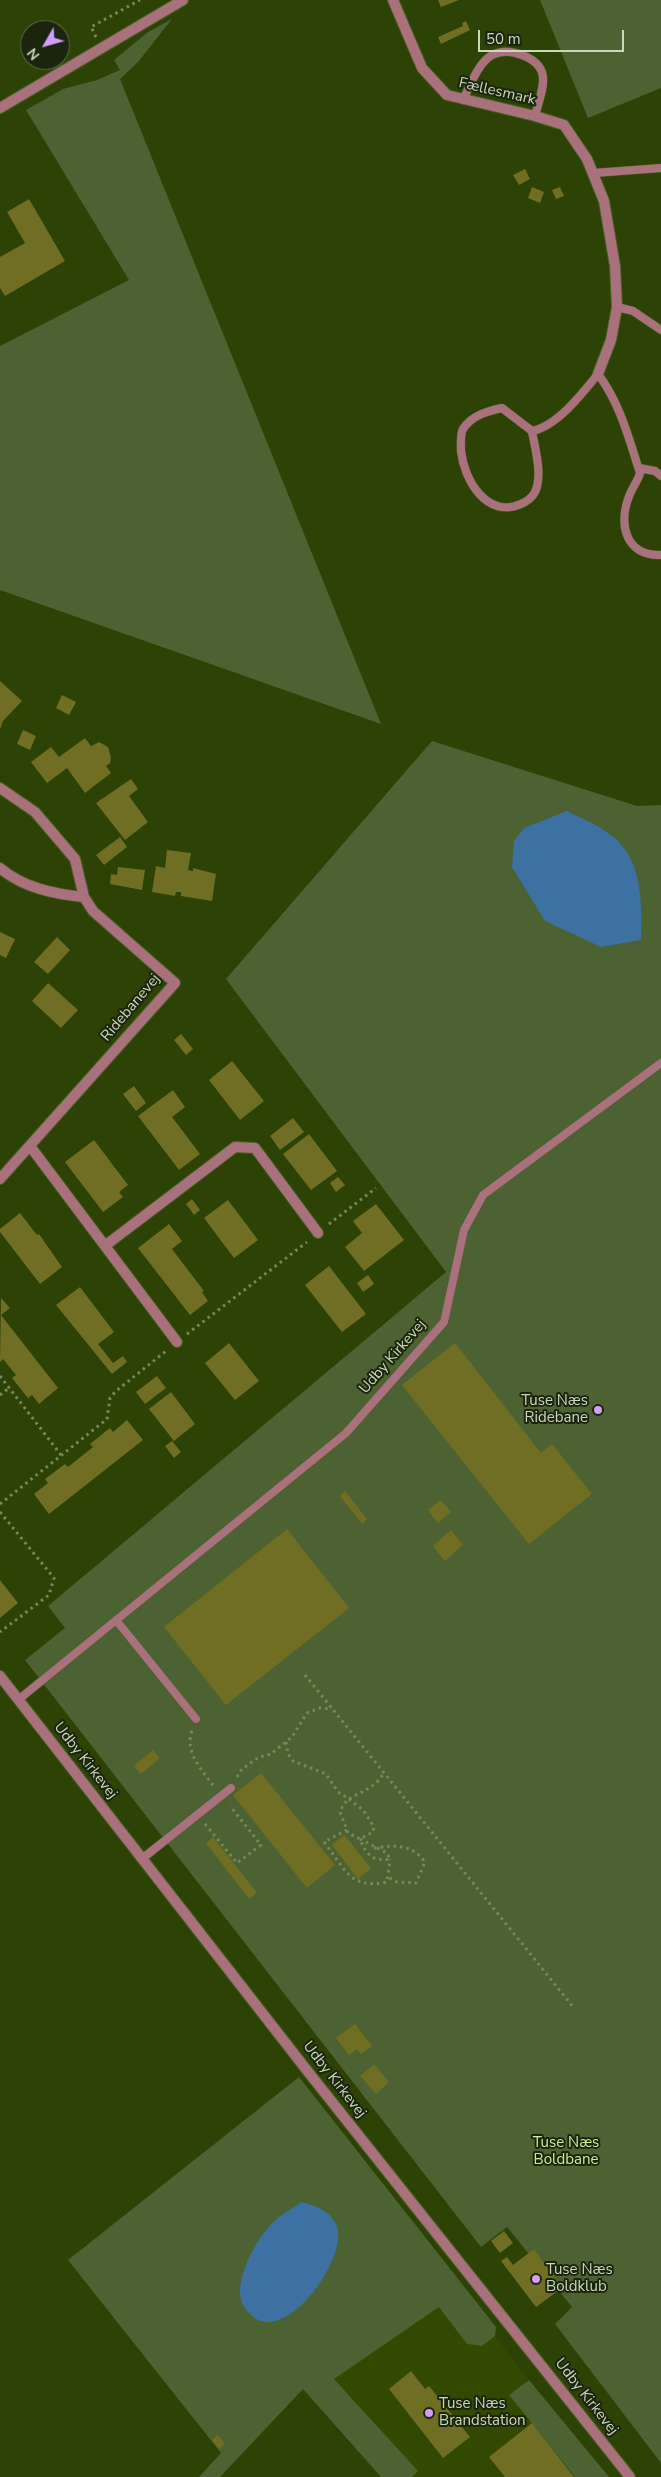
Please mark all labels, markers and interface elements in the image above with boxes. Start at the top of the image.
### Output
north arrow [20,20,70,70]
scale bar [481,20,627,52]
text: 50 m [486,29,521,49]
text: N [23,44,44,64]
street label: Fællesmark [457,74,537,110]
street label: Ridebanevej [98,971,164,1045]
street label: Udby Kirkevej [356,1316,430,1398]
place label: Tuse Næs Ridebane [521,1392,588,1427]
marker: Tuse Næs Ridebane [592,1404,604,1416]
street label: Udby Kirkevej [49,1719,121,1803]
street label: Udby Kirkevej [298,2038,370,2122]
park label: Tuse Næs Boldbane [533,2134,599,2169]
place label: Tuse Næs Boldklub [546,2261,613,2296]
marker: Tuse Næs Boldklub [530,2273,542,2285]
street label: Udby Kirkevej [550,2355,622,2439]
place label: Tuse Næs Brandstation [439,2395,526,2430]
marker: Tuse Næs Brandstation [423,2407,435,2419]

